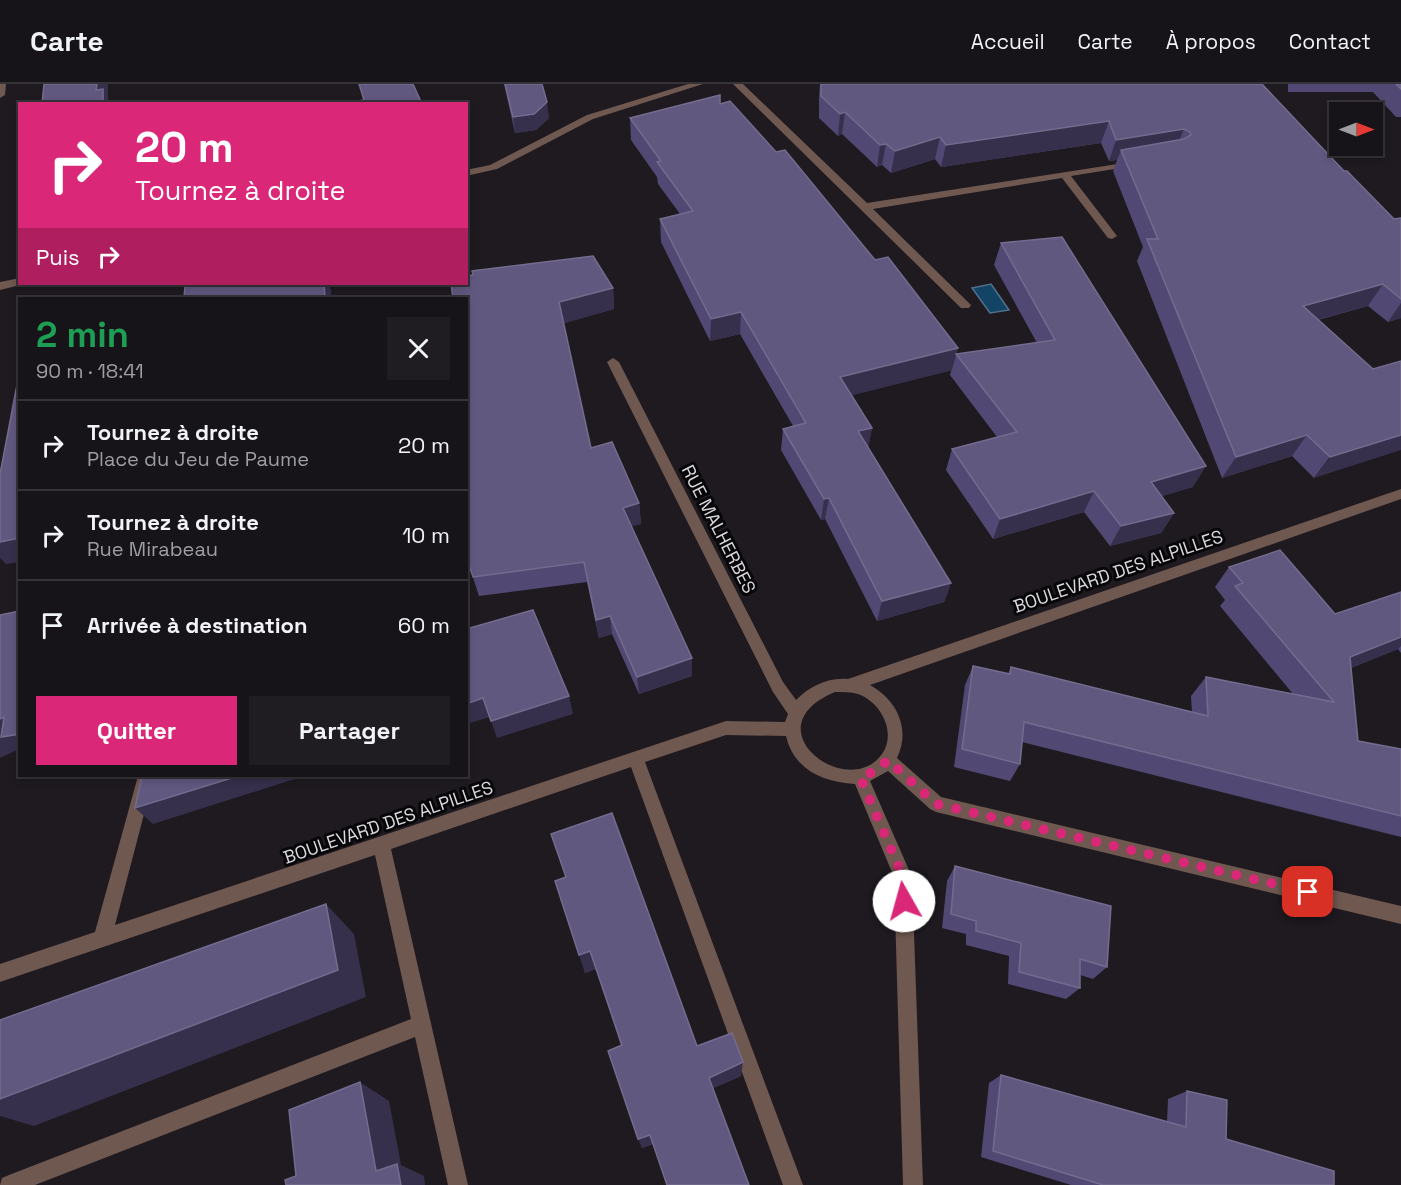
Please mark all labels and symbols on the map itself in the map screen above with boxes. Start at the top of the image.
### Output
north arrow [1329,102,1383,156]
street label: RUE MALHERBES [677,461,761,597]
street label: BOULEVARD DES ALPILLES [1010,524,1226,618]
street label: BOULEVARD DES ALPILLES [280,775,496,869]
pin [1282,866,1333,917]
position arrow [872,869,936,933]

